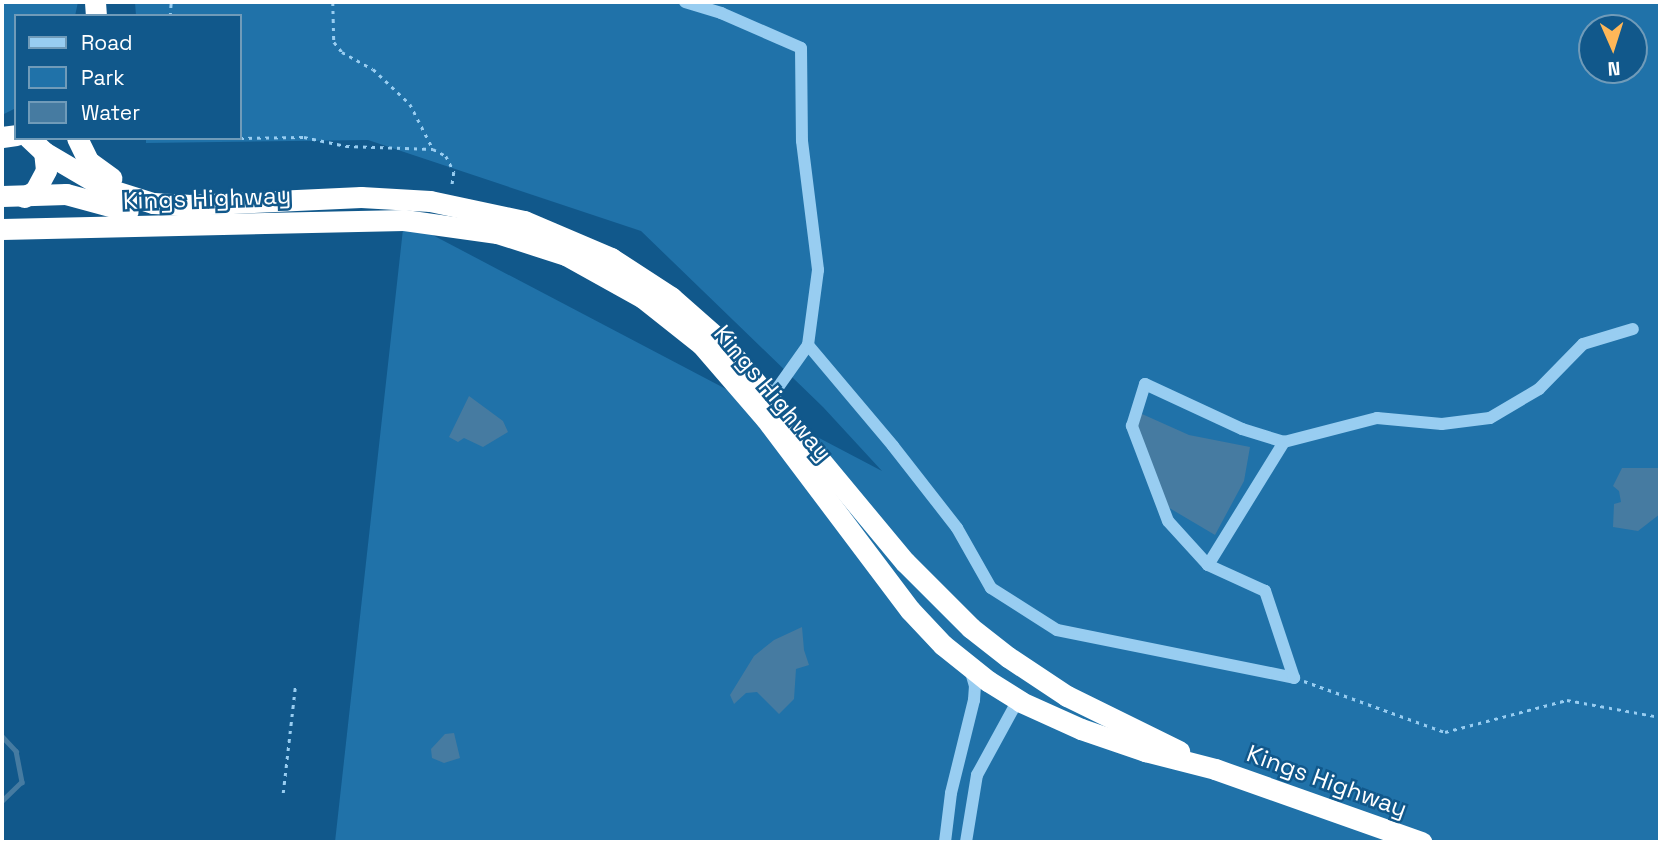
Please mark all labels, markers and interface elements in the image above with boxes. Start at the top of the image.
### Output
legend [14,14,242,140]
north arrow [1578,14,1648,84]
text: Road [81,29,133,56]
text: N [1607,56,1621,81]
text: Park [81,64,125,91]
text: Water [81,99,140,126]
street label: Kings Highway [122,181,292,215]
street label: Kings Highway [708,319,838,467]
street label: Kings Highway [1243,739,1411,823]

